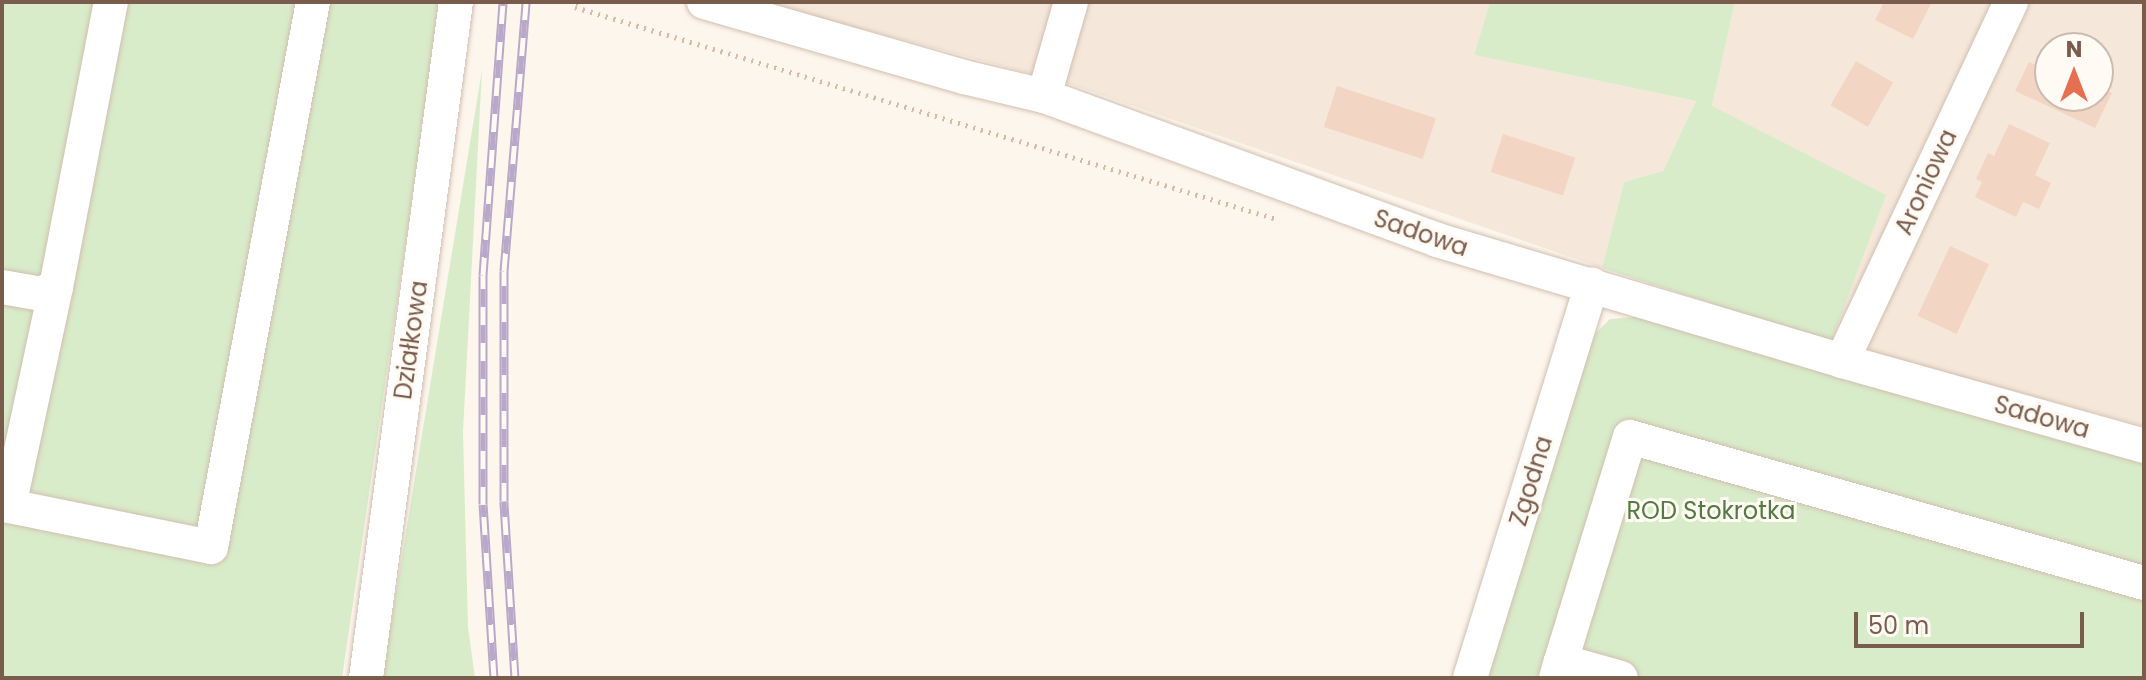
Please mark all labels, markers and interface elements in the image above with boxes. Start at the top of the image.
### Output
north arrow [2034,32,2114,112]
text: N [2066,34,2082,65]
street label: Aroniowa [1889,125,1963,239]
street label: Sadowa [1370,203,1472,263]
street label: Działkowa [388,279,434,401]
street label: Sadowa [1991,390,2093,444]
street label: Zgodna [1504,433,1558,529]
park label: ROD Stokrotka [1626,497,1796,525]
scale bar [1858,596,2088,646]
text: 50 m [1868,609,1929,642]

